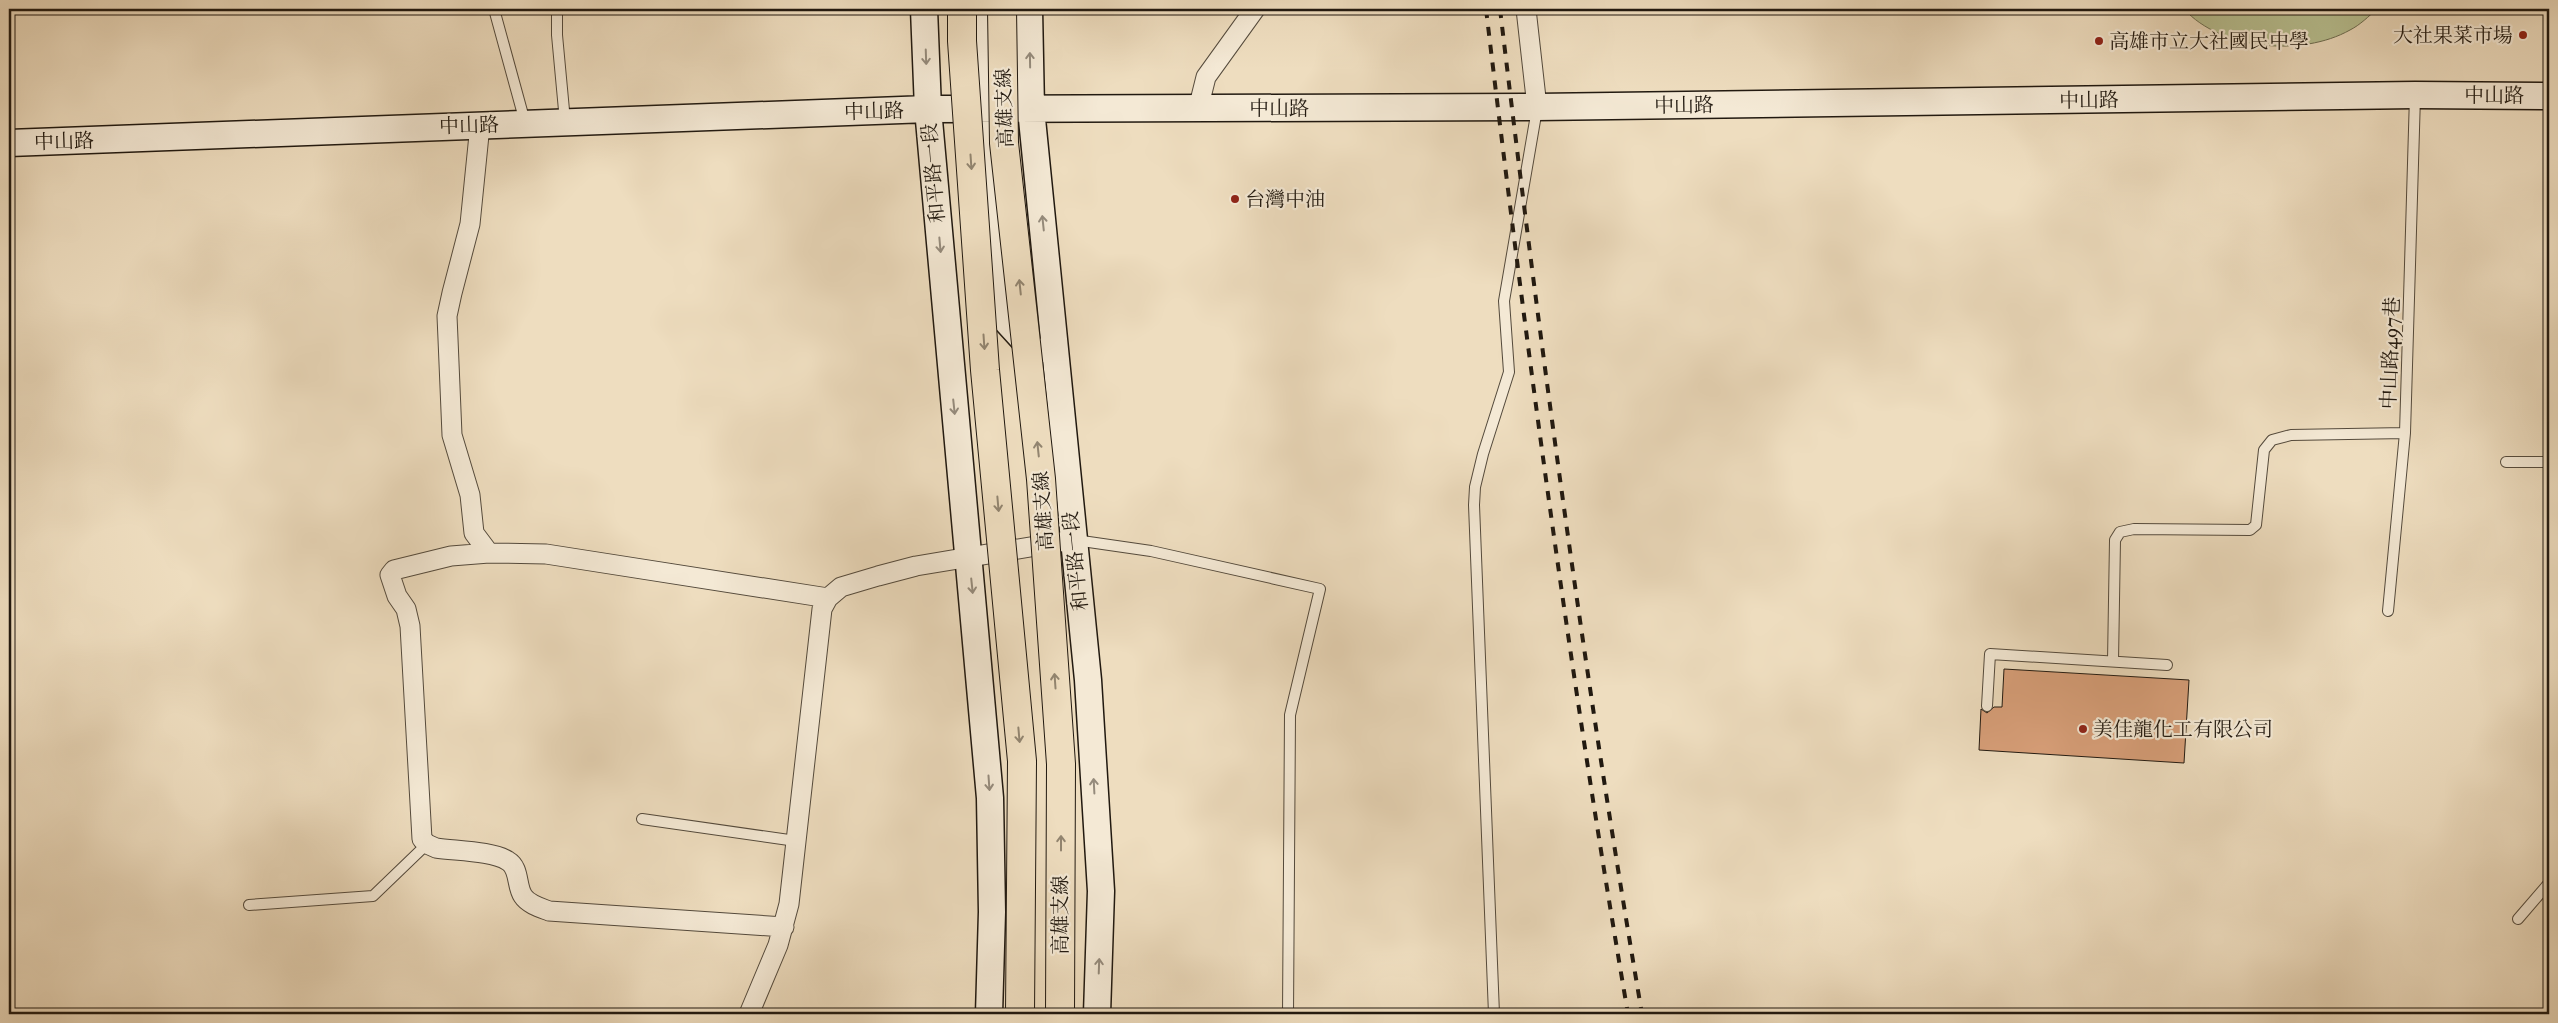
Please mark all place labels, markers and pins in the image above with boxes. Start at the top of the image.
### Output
place label: 大社果菜市場 [2393,23,2513,47]
place label: 高雄市立大社國民中學 [2109,29,2309,53]
marker: 大社果菜市場 [2517,29,2529,41]
marker: 高雄市立大社國民中學 [2093,35,2105,47]
place label: 台灣中油 [1245,187,1325,211]
marker: 台灣中油 [1229,193,1241,205]
place label: 美佳龍化工有限公司 [2093,717,2273,741]
marker: 美佳龍化工有限公司 [2077,723,2089,735]

